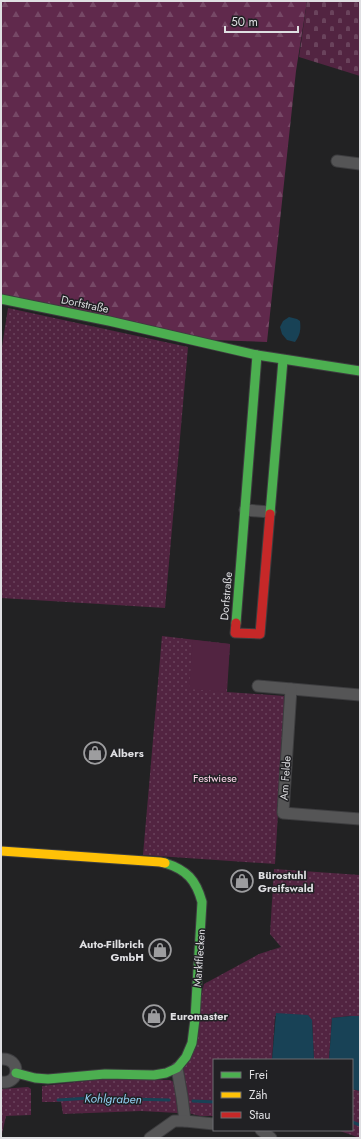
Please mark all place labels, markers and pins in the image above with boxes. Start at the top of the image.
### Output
shop icon: Albers [82,740,108,766]
place label: Albers [109,745,144,761]
place label: Bürostuhl Greifswald [258,867,314,896]
shop icon: Bürostuhl Greifswald [229,868,255,894]
place label: Auto-Filbrich GmbH [78,936,144,965]
shop icon: Auto-Filbrich GmbH [147,937,173,963]
shop icon: Euromaster [141,1003,167,1029]
place label: Euromaster [170,1008,229,1024]

